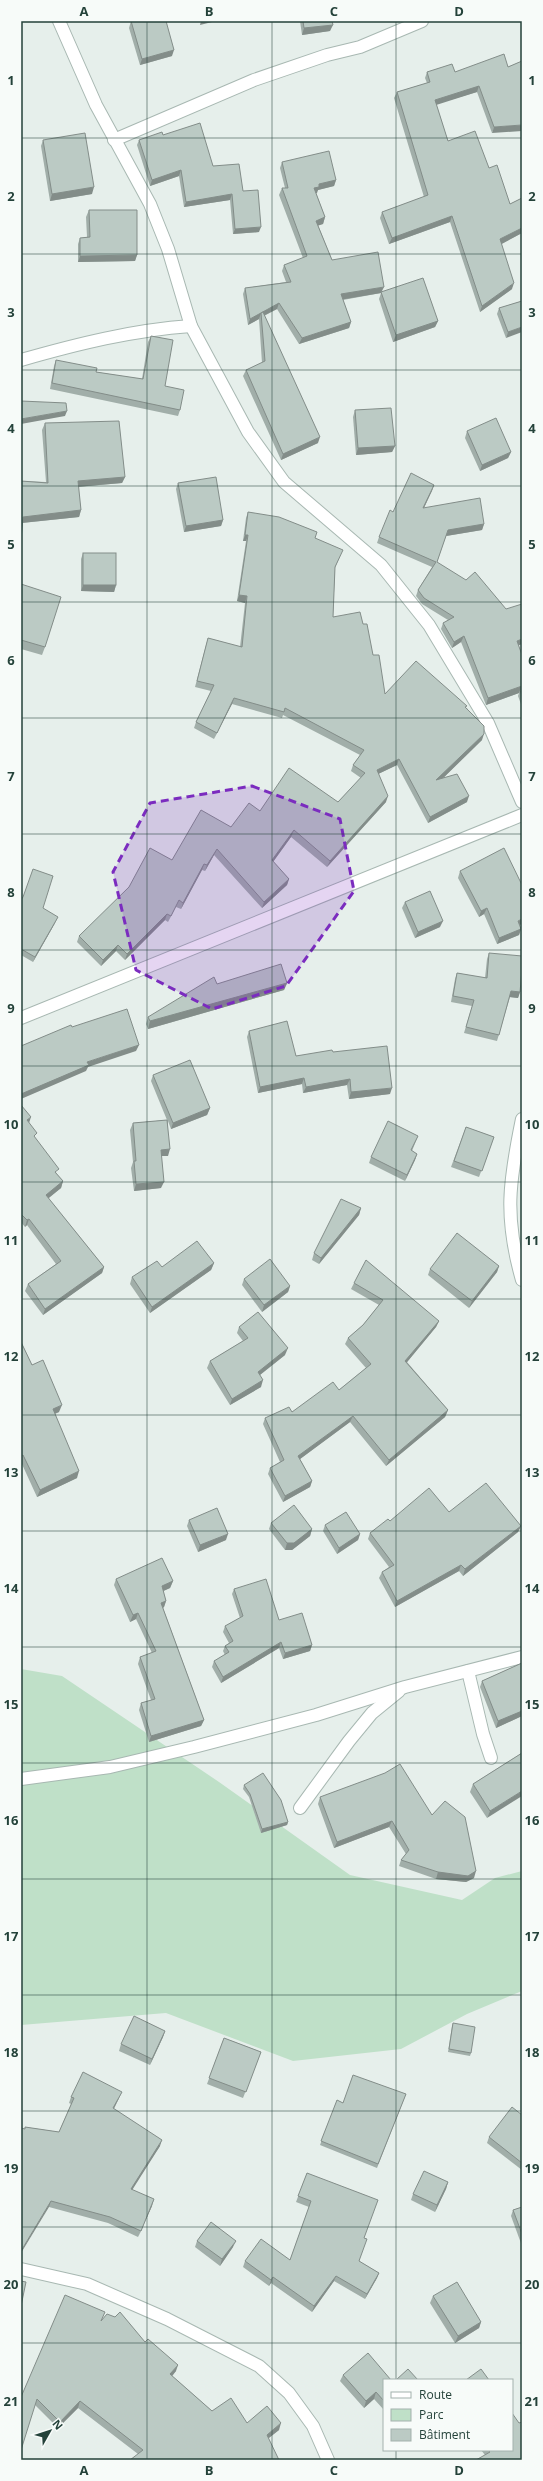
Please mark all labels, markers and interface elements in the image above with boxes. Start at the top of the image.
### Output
text: A [80,2,89,20]
text: B [205,2,214,20]
text: C [330,2,338,20]
text: D [454,2,464,20]
text: 1 [7,71,15,89]
text: 1 [528,71,536,89]
text: 2 [7,187,15,205]
text: 2 [528,187,536,205]
text: 3 [7,303,15,321]
text: 3 [528,303,536,321]
text: 4 [7,419,15,437]
text: 4 [528,419,536,437]
text: 5 [7,535,15,553]
text: 5 [528,535,536,553]
text: 6 [7,651,15,669]
text: 6 [528,651,536,669]
text: 7 [7,767,15,785]
text: 7 [528,767,536,785]
text: 8 [7,883,15,901]
text: 8 [528,883,536,901]
text: 9 [7,999,15,1017]
text: 9 [528,999,536,1017]
text: 10 [4,1115,18,1133]
text: 10 [525,1115,539,1133]
text: 11 [4,1231,18,1249]
text: 11 [525,1231,539,1249]
text: 12 [4,1347,19,1365]
text: 12 [525,1347,540,1365]
text: 13 [4,1463,18,1481]
text: 13 [525,1463,539,1481]
text: 14 [4,1579,19,1597]
text: 14 [525,1579,540,1597]
text: 15 [4,1695,18,1713]
text: 15 [525,1695,539,1713]
text: 16 [4,1811,19,1829]
text: 16 [525,1811,540,1829]
text: 17 [4,1927,19,1945]
text: 17 [525,1927,540,1945]
text: 18 [4,2043,18,2061]
text: 18 [525,2043,539,2061]
text: 19 [4,2159,18,2177]
text: 19 [525,2159,539,2177]
text: 20 [4,2275,18,2293]
text: 20 [525,2275,539,2293]
legend [383,2379,513,2451]
text: Route [419,2386,452,2403]
text: 21 [4,2392,18,2410]
text: 21 [525,2392,539,2410]
text: Parc [419,2406,444,2423]
north arrow [30,2411,70,2451]
text: N [50,2416,67,2433]
text: Bâtiment [419,2426,470,2443]
text: A [80,2461,89,2479]
text: B [205,2461,214,2479]
text: C [330,2461,338,2479]
text: D [454,2461,464,2479]

